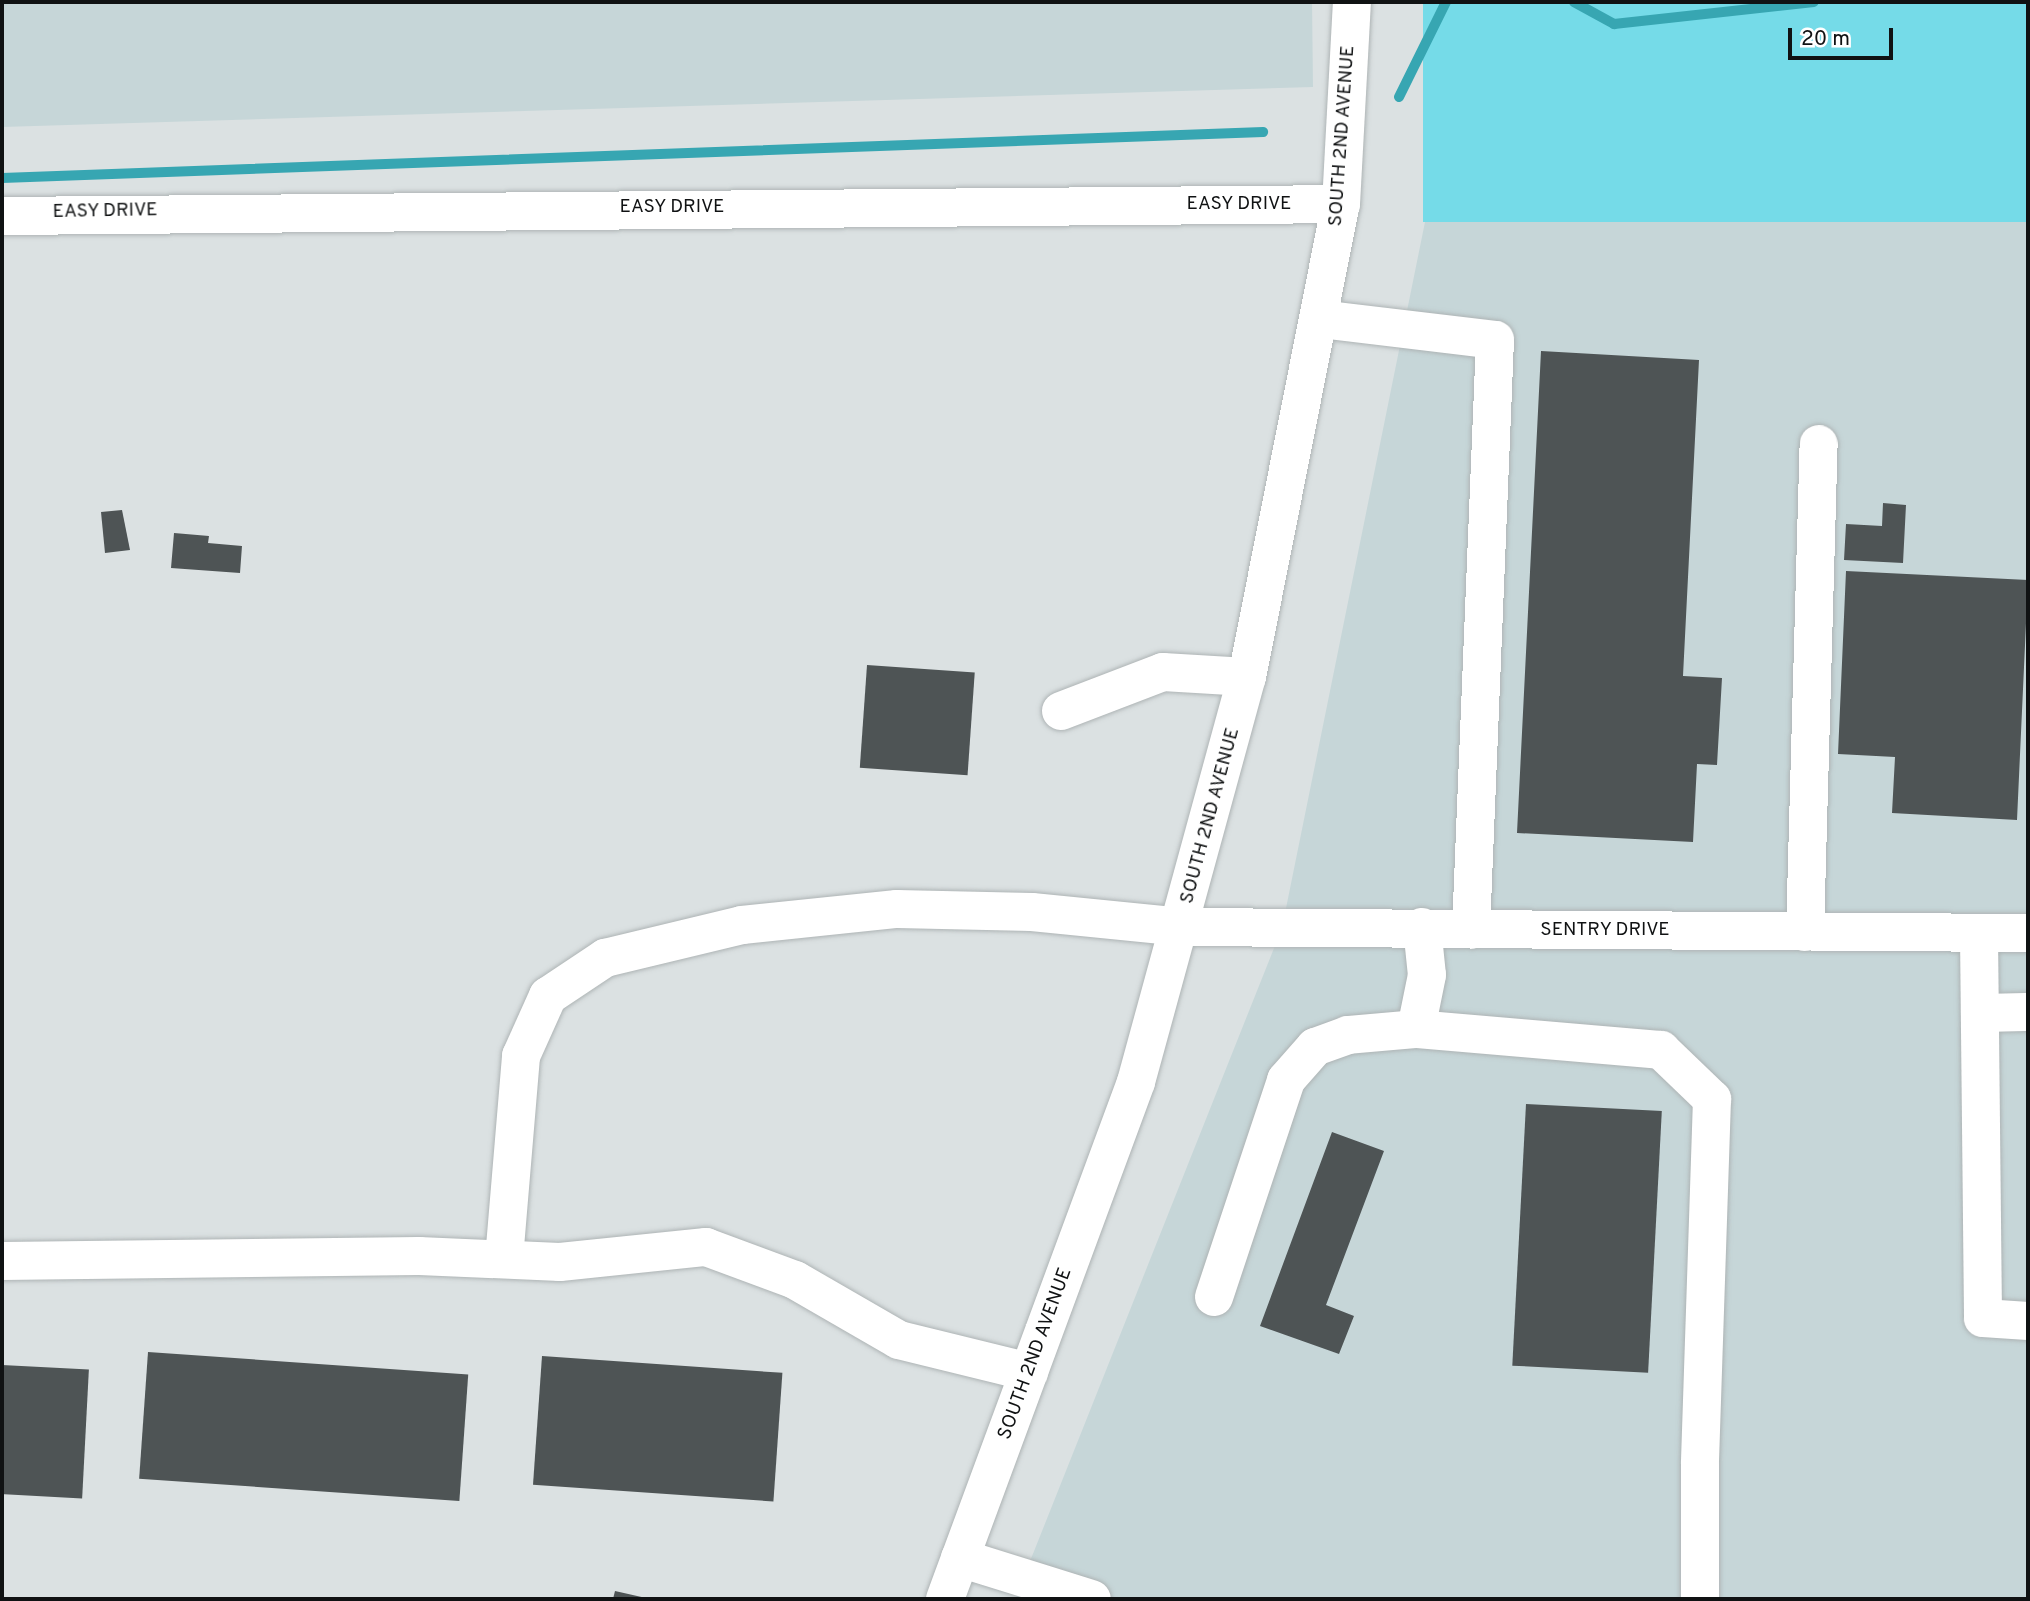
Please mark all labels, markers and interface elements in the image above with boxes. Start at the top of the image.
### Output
scale bar [1792,14,1897,58]
text: 20 m [1801,26,1850,53]
street label: SOUTH 2ND AVENUE [1325,44,1361,228]
street label: EASY DRIVE [1186,194,1292,216]
street label: EASY DRIVE [619,197,725,219]
street label: EASY DRIVE [52,200,158,224]
street label: SOUTH 2ND AVENUE [1176,725,1246,907]
street label: SENTRY DRIVE [1540,920,1670,942]
street label: SOUTH 2ND AVENUE [994,1265,1078,1443]

